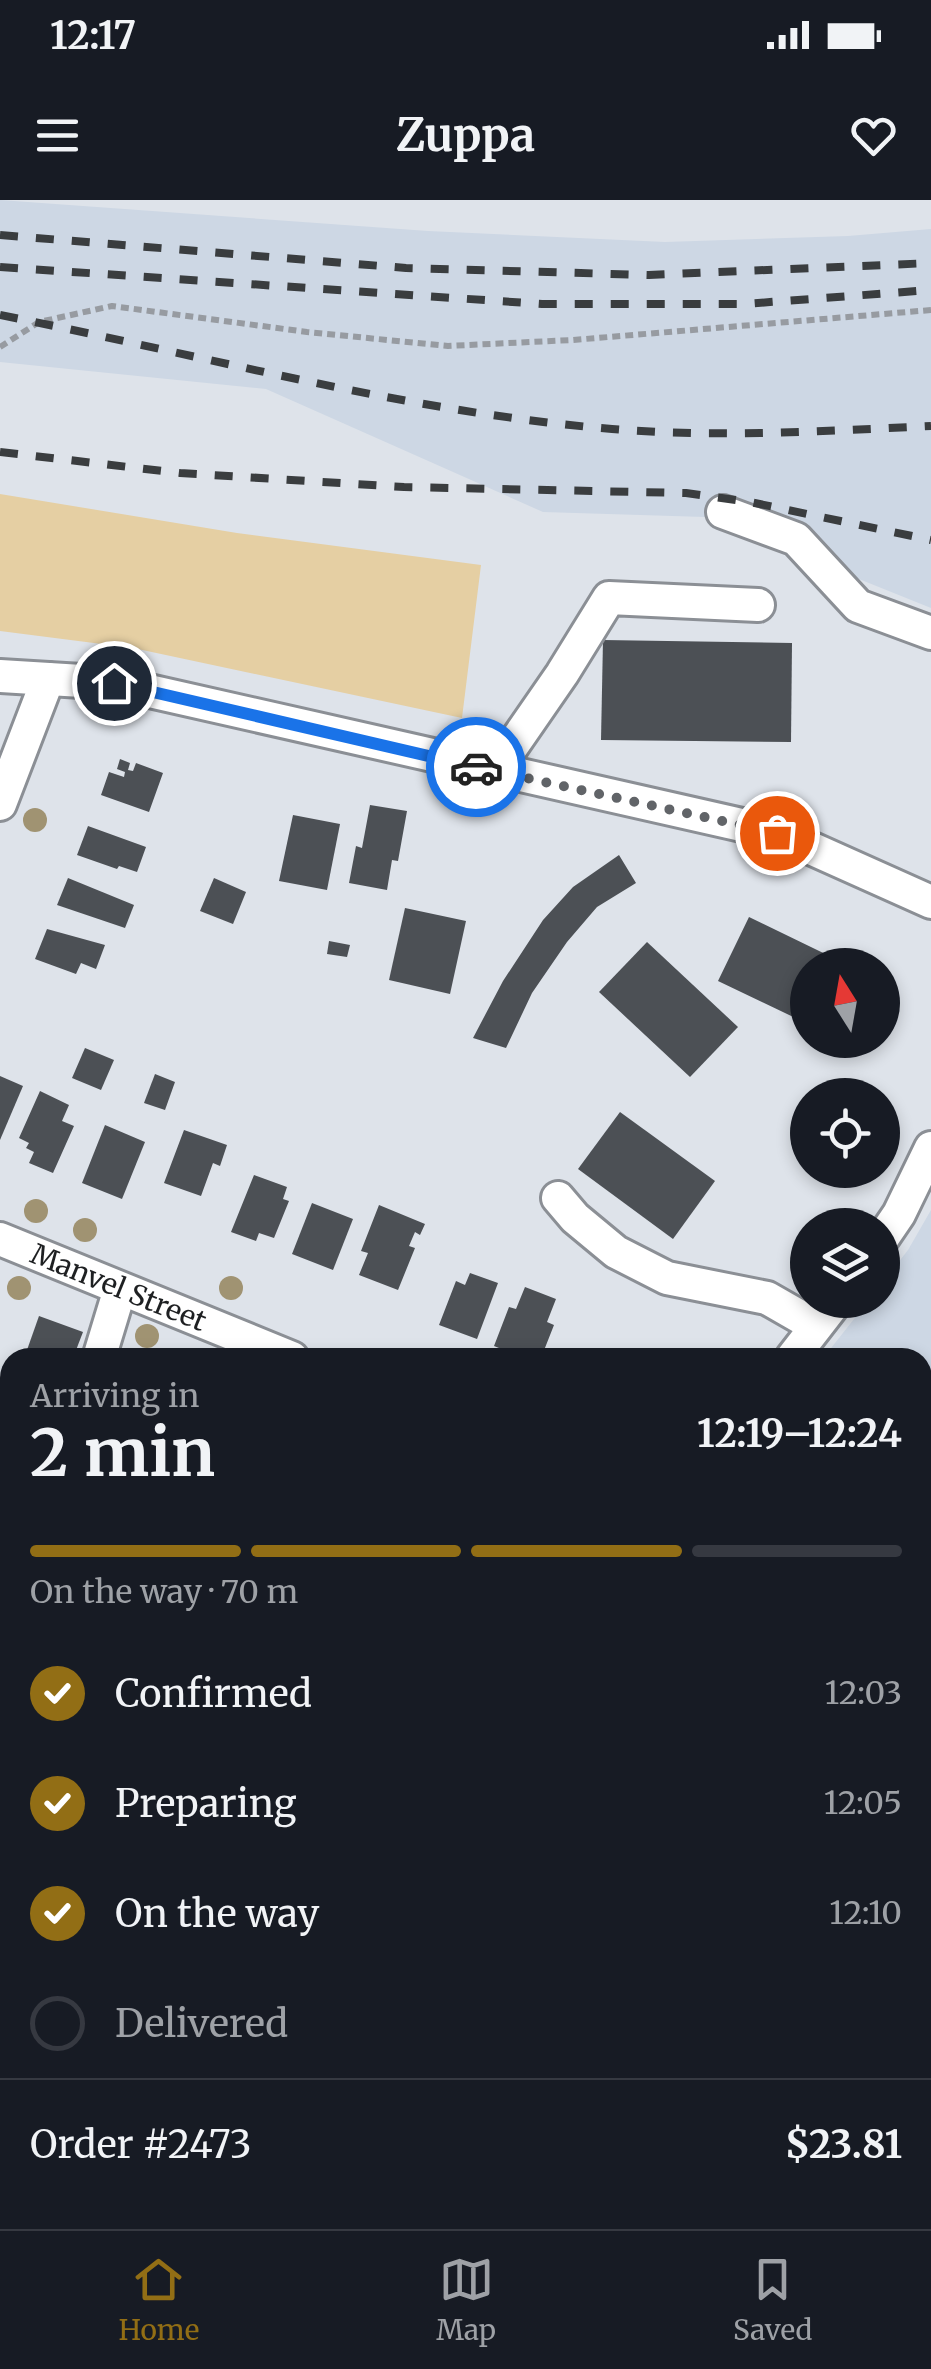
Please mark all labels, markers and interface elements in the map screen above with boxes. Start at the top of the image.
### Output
text: 12:17 [50,12,136,59]
text: Zuppa [396,107,535,163]
icon: menu [30,108,85,163]
icon: heart [846,108,901,163]
pin [72,641,157,726]
icon: home [87,656,142,711]
courier [426,717,526,817]
icon: car [449,740,504,795]
pin [735,791,820,876]
icon: bag [750,806,805,861]
north arrow [790,948,900,1058]
map controls [790,948,900,1318]
button: locate [790,1078,900,1188]
button: layers [790,1208,900,1318]
street label: Manvel Street [25,1235,212,1339]
text: Arriving in [30,1376,199,1416]
text: 12:19–12:24 [697,1410,902,1457]
text: 2 min [30,1412,215,1494]
text: On the way · 70 m [30,1572,298,1612]
icon: check [30,1666,85,1721]
text: Confirmed [115,1670,312,1717]
text: 12:03 [825,1673,902,1713]
icon: check [30,1776,85,1831]
text: Preparing [115,1780,297,1827]
text: 12:05 [824,1783,902,1823]
icon: check [30,1886,85,1941]
text: On the way [115,1890,319,1937]
text: 12:10 [829,1893,902,1933]
text: Delivered [115,2000,288,2047]
text: Order #2473 [30,2121,252,2168]
text: $23.81 [785,2121,902,2168]
tab: Home [119,2252,199,2348]
tab: Map [436,2252,496,2348]
tab: Saved [733,2252,812,2348]

